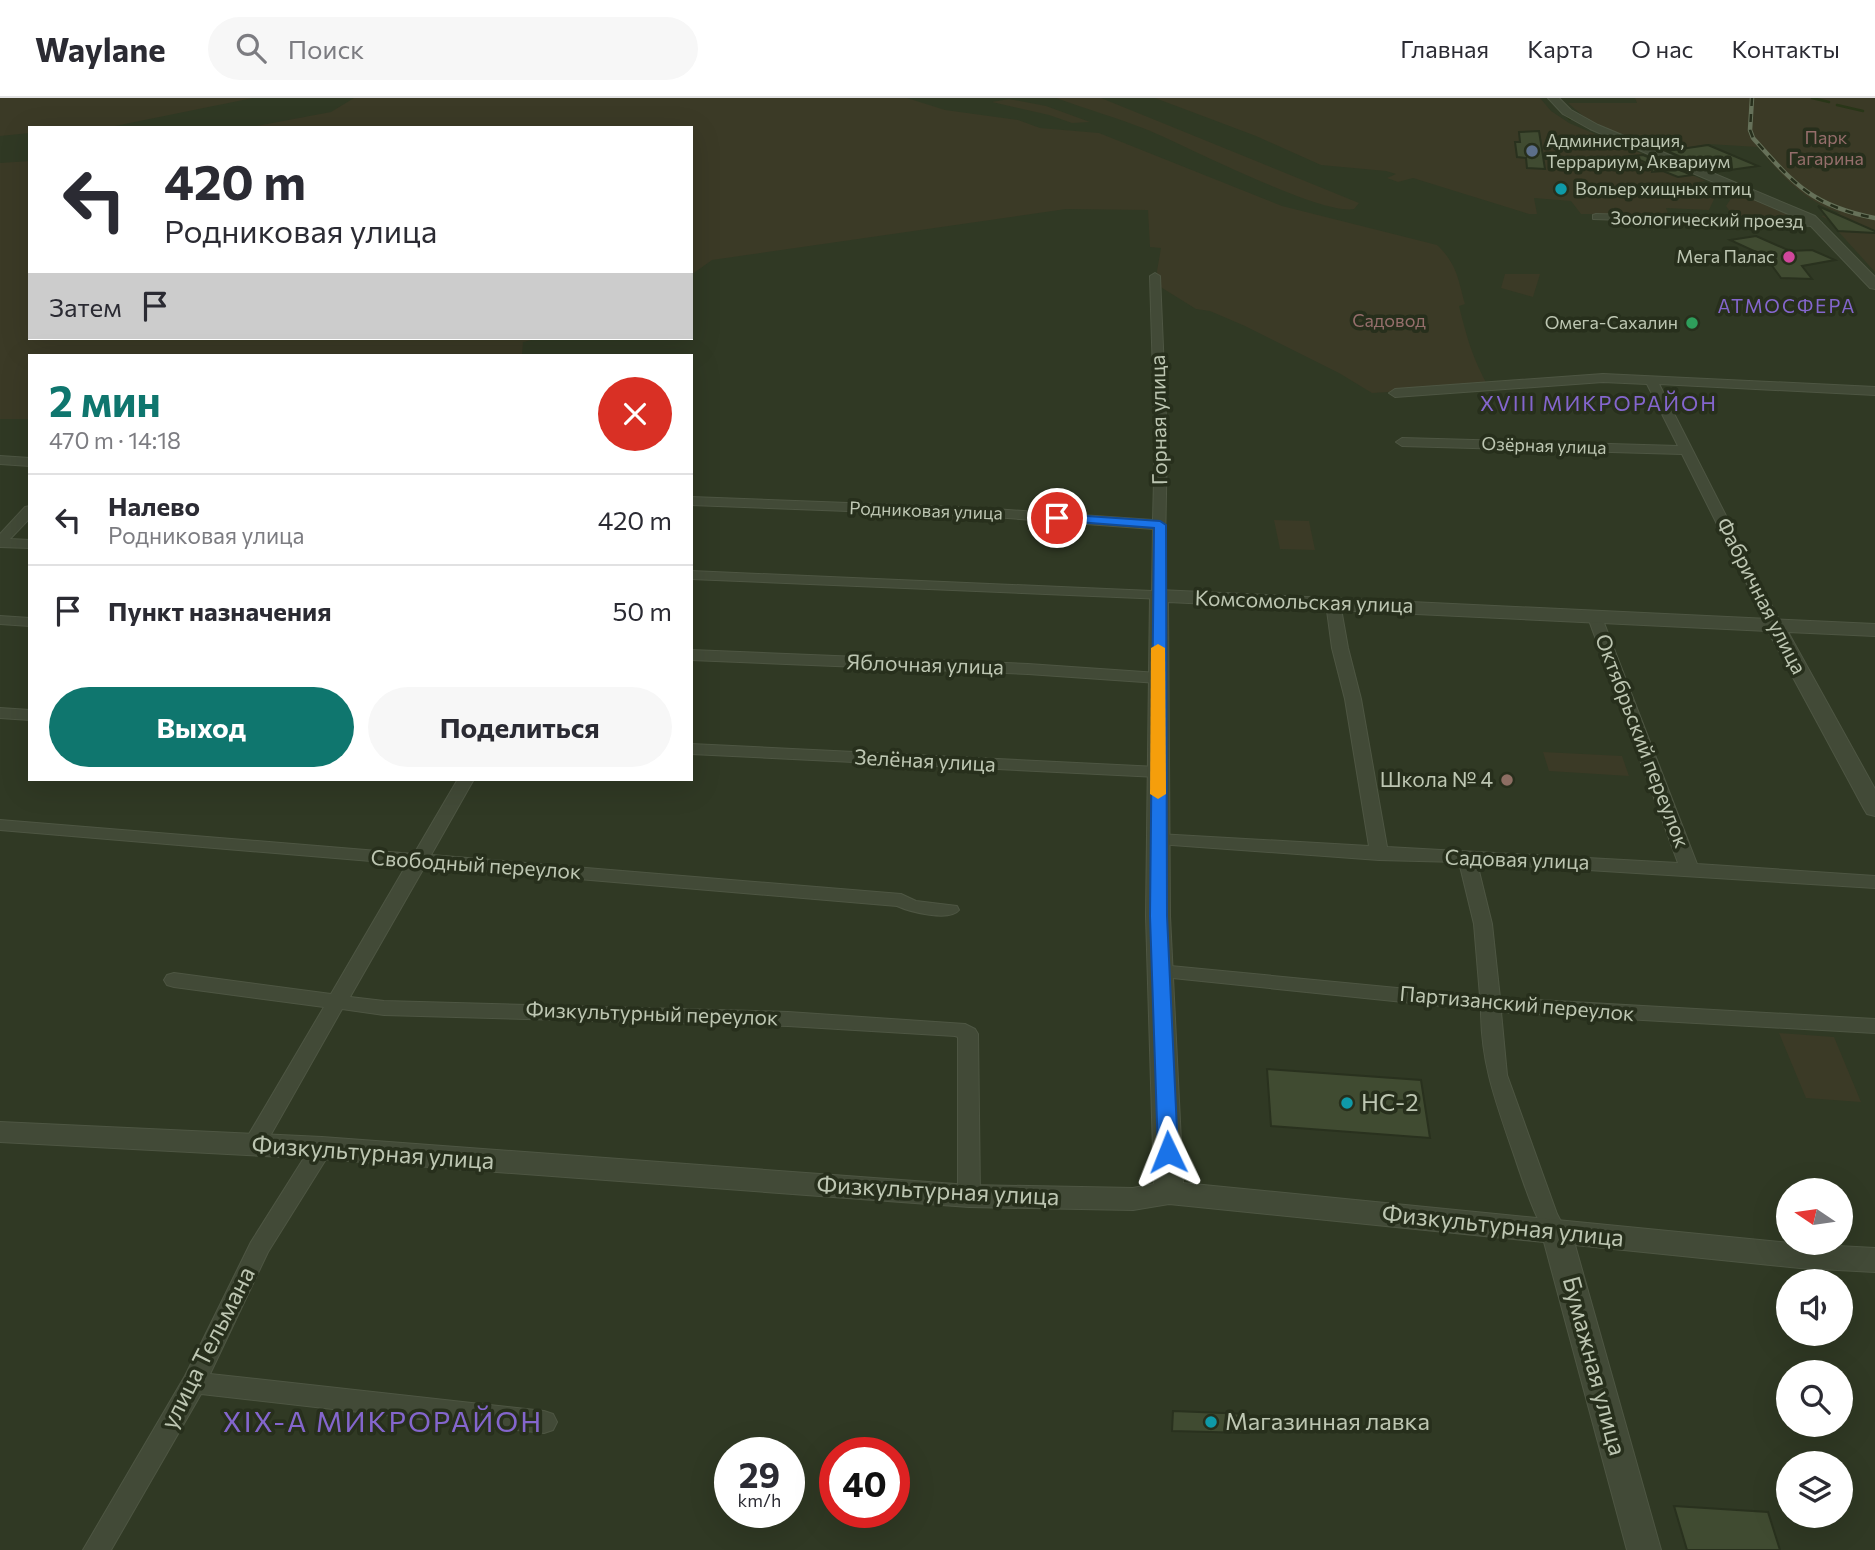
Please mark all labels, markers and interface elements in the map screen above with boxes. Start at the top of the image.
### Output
search box [208,17,698,80]
text: Waylane [35,28,166,69]
icon: search [232,29,270,67]
text: Поиск [288,33,364,64]
text: Главная [1400,34,1489,63]
text: Карта [1527,34,1593,63]
text: О нас [1631,34,1693,63]
text: Контакты [1731,34,1840,63]
park label: Парк Гагарина [1788,126,1864,169]
place label: Администрация, Террариум, Аквариум [1546,129,1730,172]
marker: Администрация, Террариум, Аквариум [1524,143,1540,159]
text: 420 m [164,150,306,210]
icon: left [49,154,140,245]
place label: Вольер хищных птиц [1575,177,1752,199]
marker: Вольер хищных птиц [1553,181,1569,197]
street label: Зоологический проезд [1610,206,1804,232]
text: Родниковая улица [164,210,437,250]
place label: Мега Палас [1676,245,1775,267]
marker: Мега Палас [1781,249,1797,265]
icon: arrive [136,287,174,325]
text: Затем [49,291,122,322]
district label: АТМОСФЕРА [1718,294,1856,317]
park label: Садовод [1352,309,1426,331]
place label: Омега-Сахалин [1545,311,1678,333]
marker: Омега-Сахалин [1684,315,1700,331]
street label: Горная улица [1144,355,1171,485]
text: 2 мин [49,374,161,426]
button: close [598,377,672,451]
district label: XVIII МИКРОРАЙОН [1480,390,1718,415]
text: 470 m · 14:18 [49,426,181,454]
street label: Озёрная улица [1481,432,1607,458]
pin [1027,488,1087,548]
text: Налево [108,490,200,521]
street label: Родниковая улица [849,496,1003,524]
icon: arrive [1038,499,1076,537]
icon: left [49,501,87,539]
text: 420 m [598,504,672,535]
street label: Фабричная улица [1712,513,1813,678]
text: Родниковая улица [108,521,304,549]
street label: Комсомольская улица [1194,584,1414,617]
icon: arrive [49,592,87,630]
text: Пункт назначения [108,595,332,626]
text: 50 m [612,595,672,626]
street label: Октябрьский переулок [1591,630,1696,851]
street label: Яблочная улица [846,648,1004,679]
button: Выход [49,687,354,767]
button: Поделиться [368,687,672,767]
street label: Зелёная улица [854,743,996,776]
place label: Школа № 4 [1380,766,1493,791]
marker: Школа № 4 [1499,772,1515,788]
street label: Садовая улица [1444,843,1590,874]
street label: Свободный переулок [370,844,582,883]
street label: Партизанский переулок [1399,980,1636,1025]
street label: Физкультурный переулок [525,996,779,1029]
place label: НС-2 [1361,1087,1418,1116]
marker: НС-2 [1339,1095,1355,1111]
position arrow [1131,1115,1205,1189]
street label: Физкультурная улица [251,1129,495,1174]
street label: Физкультурная улица [816,1169,1060,1210]
north arrow [1776,1178,1853,1255]
map controls [1776,1178,1853,1528]
street label: Физкультурная улица [1381,1197,1625,1252]
street label: улица Тельмана [153,1261,260,1433]
button: sound [1776,1269,1853,1346]
street label: Бумажная улица [1558,1273,1633,1458]
button: search [1776,1360,1853,1437]
district label: XIX-А МИКРОРАЙОН [223,1404,543,1438]
place label: Магазинная лавка [1225,1406,1430,1435]
marker: Магазинная лавка [1203,1414,1219,1430]
speed limit sign: 40 [819,1437,910,1528]
button: layers [1776,1451,1853,1528]
text: 29 [739,1452,780,1495]
text: km/h [738,1489,781,1511]

